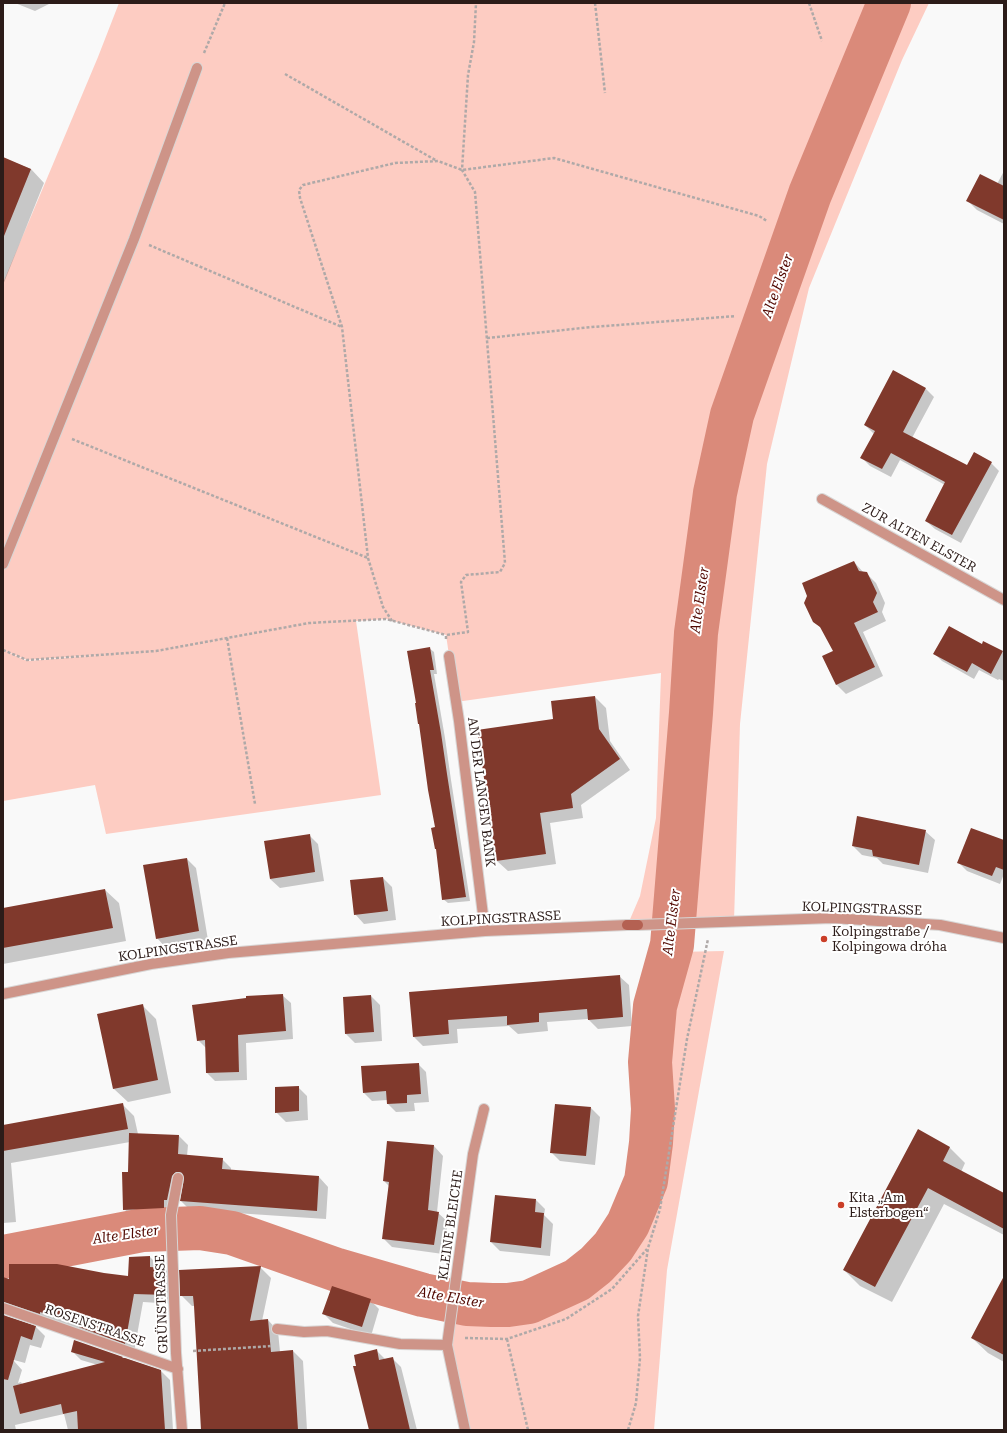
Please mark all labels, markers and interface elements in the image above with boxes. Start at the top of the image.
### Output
water label: Alte Elster [759,252,797,320]
street label: ZUR ALTEN ELSTER [859,500,979,576]
water label: Alte Elster [687,566,713,634]
street label: AN DER LANGEN BANK [464,716,498,868]
water label: Alte Elster [660,888,684,956]
street label: KOLPINGSTRASSE [802,899,922,919]
street label: KOLPINGSTRASSE [440,908,562,930]
place label: Kolpingstraße / Kolpingowa dróha [832,924,947,955]
street label: KOLPINGSTRASSE [117,933,239,965]
marker: Kolpingstraße / Kolpingowa dróha [819,934,829,944]
street label: KLEINE BLEICHE [436,1169,466,1281]
place label: Kita „Am Elsterbogen“ [849,1190,929,1221]
marker: Kita „Am Elsterbogen“ [836,1200,846,1210]
water label: Alte Elster [92,1222,160,1248]
street label: GRÜNSTRASSE [152,1254,172,1354]
water label: Alte Elster [417,1284,485,1312]
street label: ROSENSTRASSE [43,1301,147,1351]

